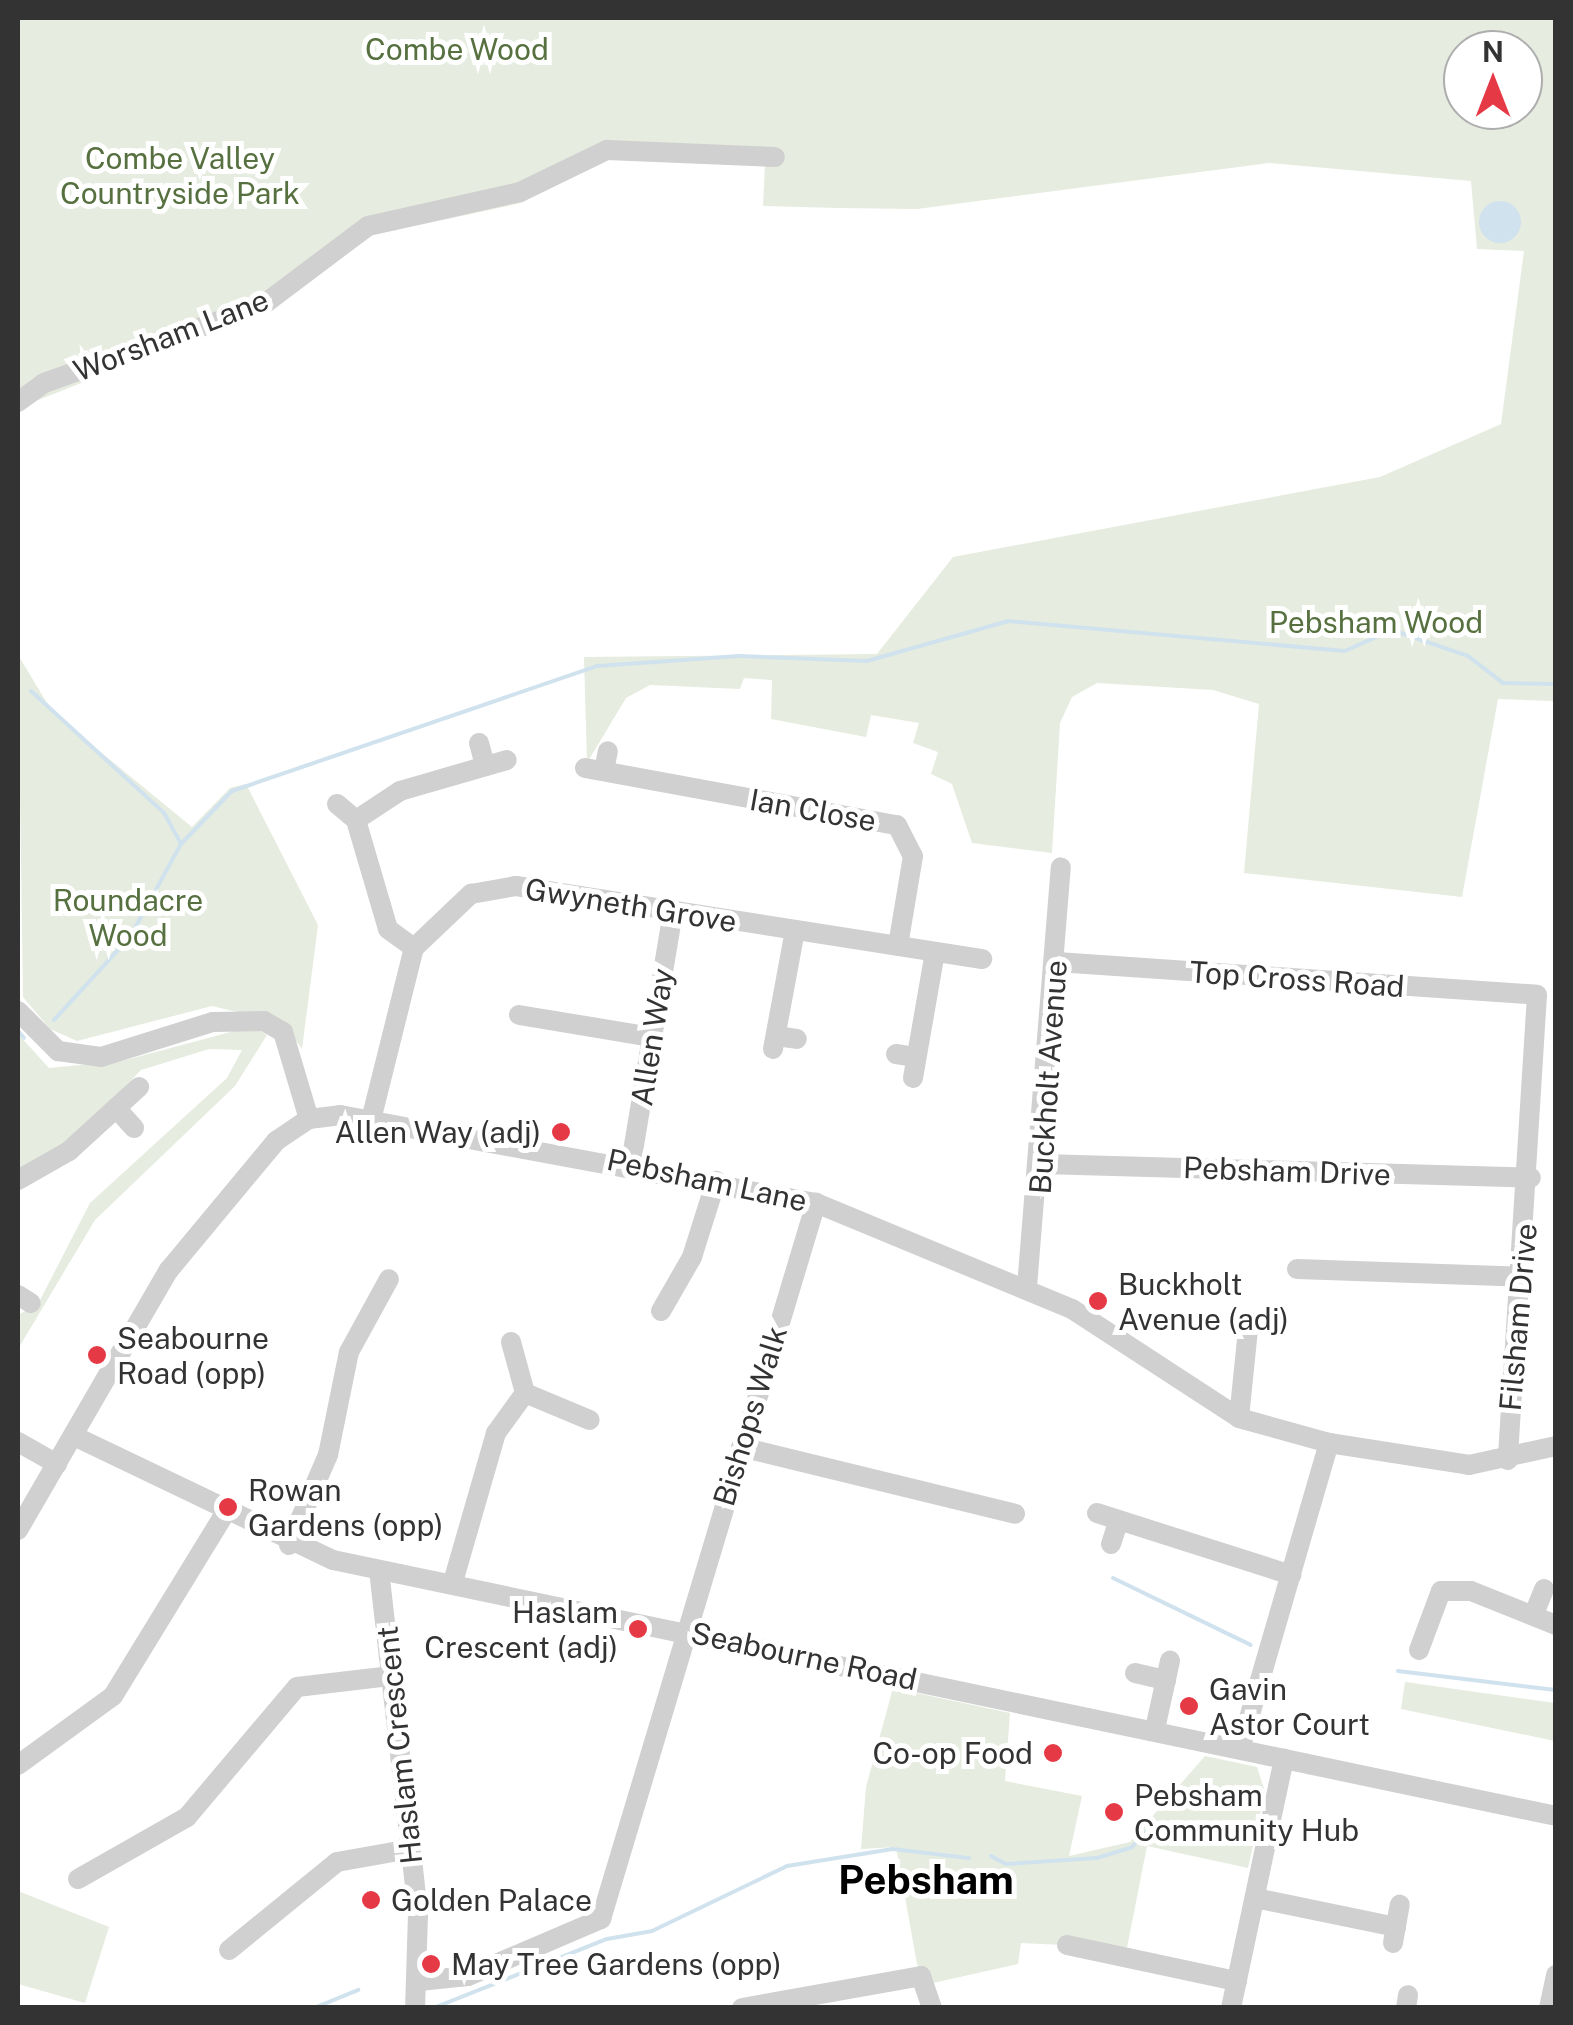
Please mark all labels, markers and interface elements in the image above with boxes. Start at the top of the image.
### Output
north arrow [1443,30,1543,130]
park label: Combe Wood [365,31,549,67]
text: N [1482,35,1504,68]
park label: Combe Valley Countryside Park [60,140,300,210]
street label: Worsham Lane [68,281,274,389]
park label: Pebsham Wood [1269,604,1483,640]
street label: Ian Close [747,781,879,839]
street label: Gwyneth Grove [523,871,739,939]
park label: Roundacre Wood [53,882,203,952]
street label: Top Cross Road [1188,954,1406,1004]
street label: Buckholt Avenue [1022,959,1074,1195]
street label: Allen Way [623,965,681,1109]
place label: Allen Way (adj) [334,1114,541,1150]
marker: Allen Way (adj) [550,1121,572,1143]
street label: Pebsham Lane [604,1141,810,1219]
street label: Pebsham Drive [1183,1149,1391,1193]
street label: Filsham Drive [1492,1222,1544,1412]
place label: Buckholt Avenue (adj) [1118,1266,1289,1336]
marker: Buckholt Avenue (adj) [1087,1290,1109,1312]
place label: Seabourne Road (opp) [117,1320,269,1390]
street label: Bishops Walk [705,1321,795,1511]
marker: Seabourne Road (opp) [86,1344,108,1366]
place label: Rowan Gardens (opp) [248,1472,443,1542]
marker: Rowan Gardens (opp) [217,1496,239,1518]
place label: Haslam Crescent (adj) [424,1594,618,1664]
street label: Seabourne Road [688,1614,920,1698]
marker: Haslam Crescent (adj) [627,1618,649,1640]
street label: Haslam Crescent [369,1624,429,1866]
place label: Gavin Astor Court [1209,1671,1370,1742]
marker: Gavin Astor Court [1178,1695,1200,1717]
place label: Co-op Food [872,1735,1033,1771]
marker: Co-op Food [1042,1742,1064,1764]
place label: Pebsham Community Hub [1134,1777,1359,1848]
marker: Pebsham Community Hub [1103,1801,1125,1823]
district label: Pebsham [838,1856,1014,1904]
place label: Golden Palace [391,1882,592,1918]
marker: Golden Palace [360,1889,382,1911]
place label: May Tree Gardens (opp) [451,1946,782,1982]
marker: May Tree Gardens (opp) [420,1953,442,1975]

